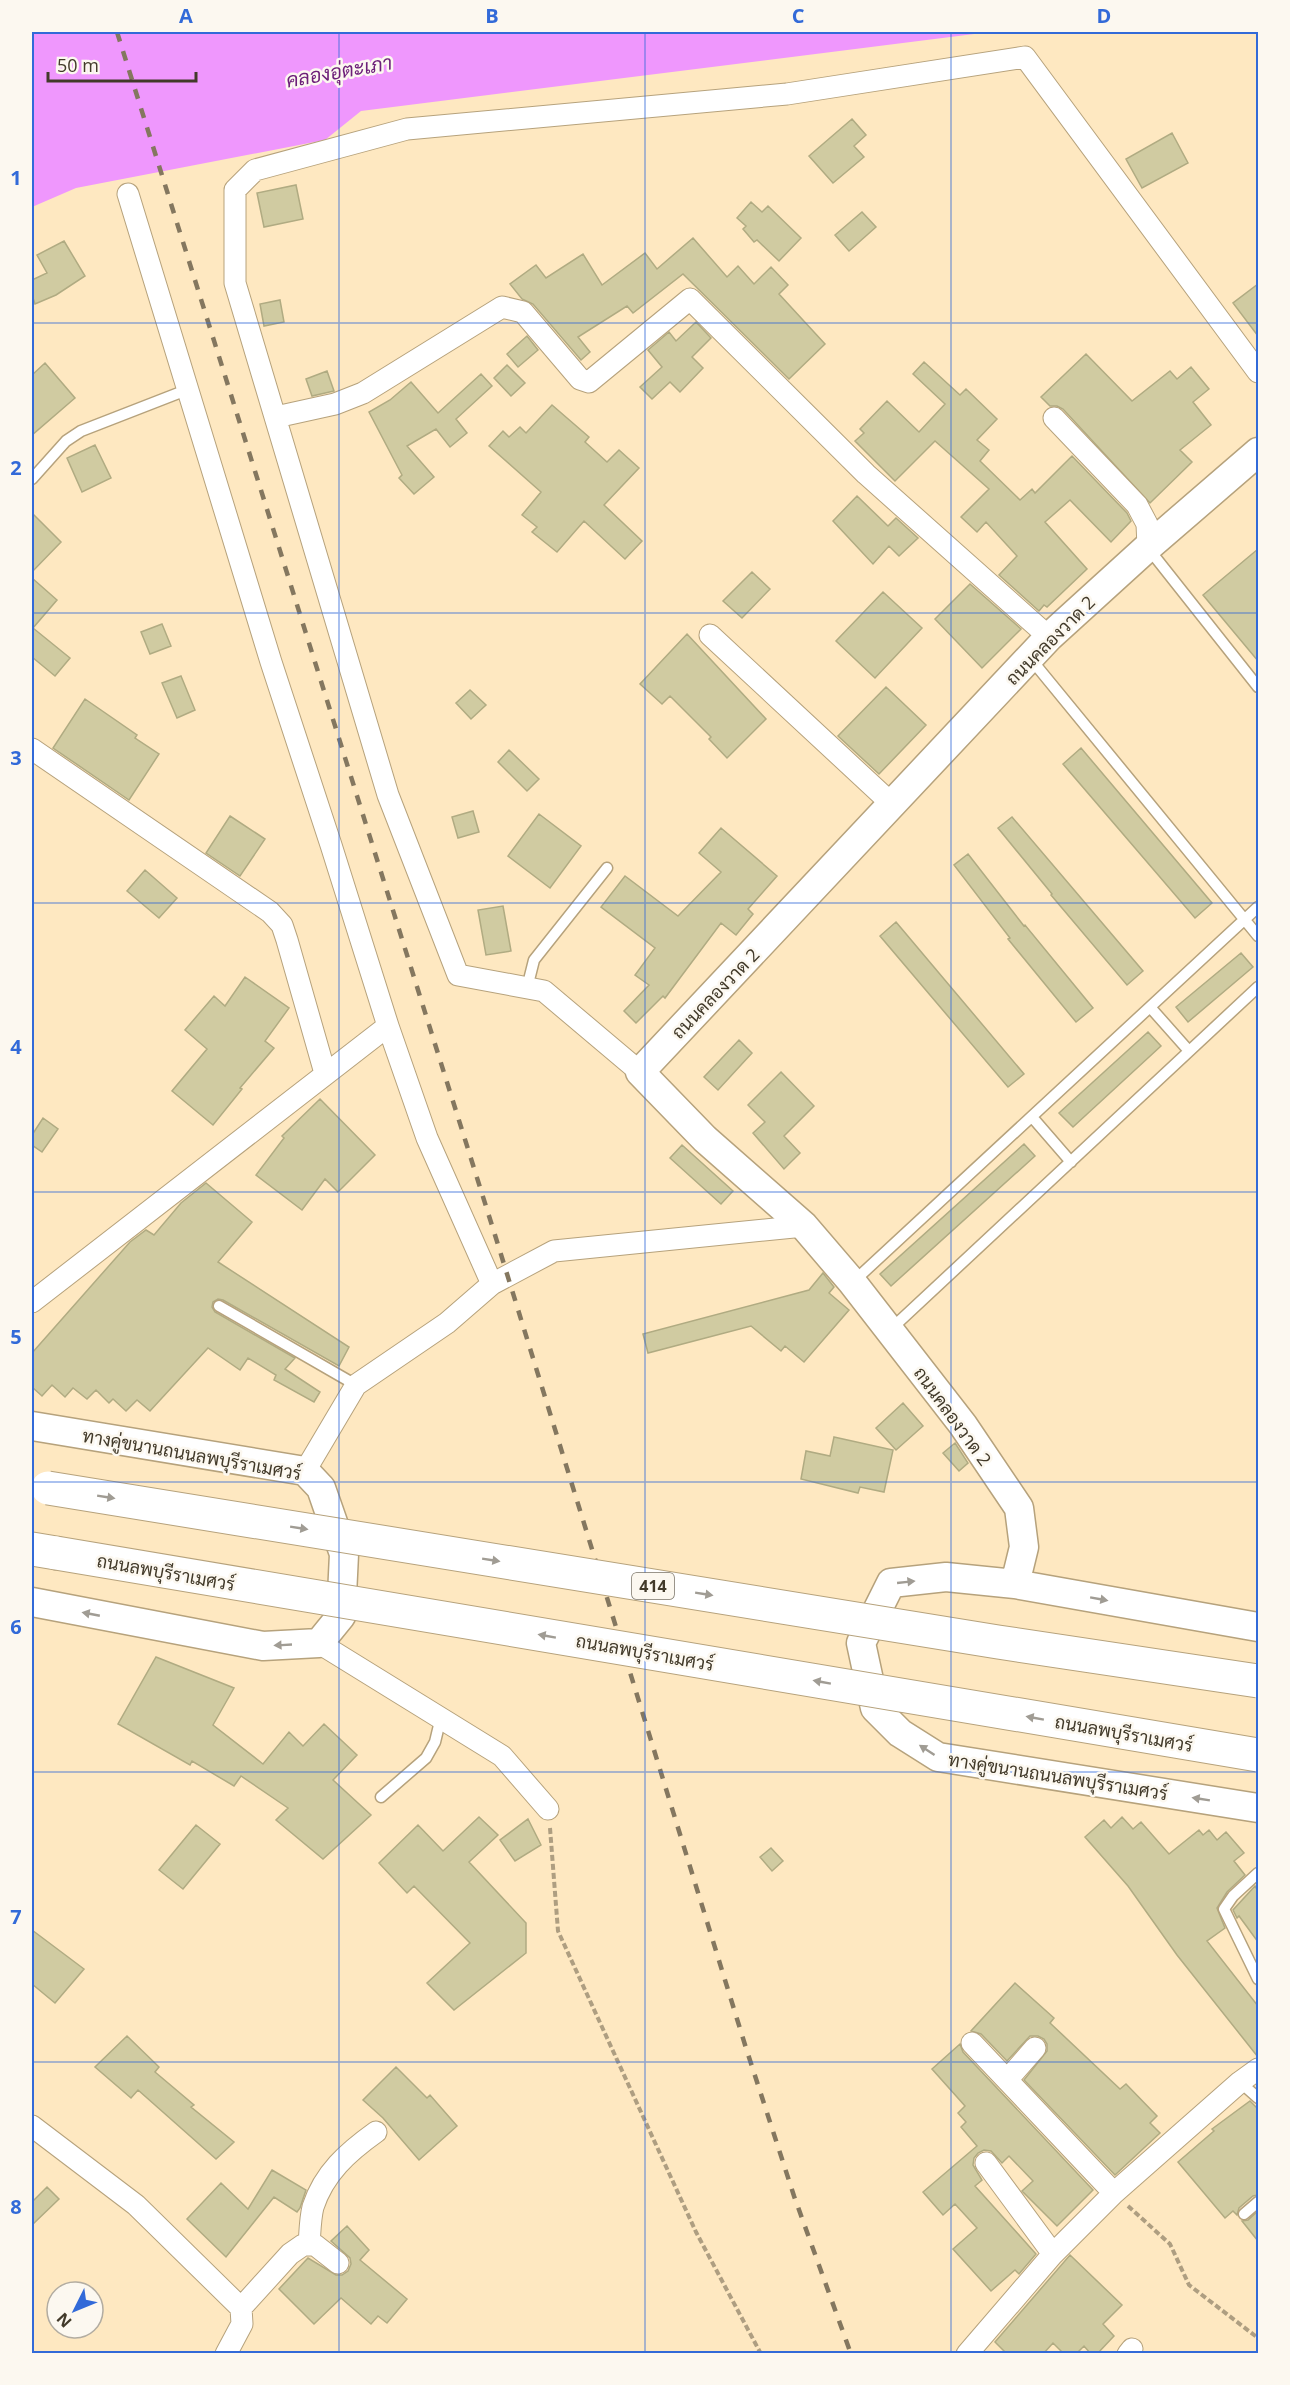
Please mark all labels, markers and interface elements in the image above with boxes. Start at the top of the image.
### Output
text: A [179,2,193,29]
text: B [485,2,499,29]
text: C [792,2,805,29]
text: D [1097,2,1111,29]
scale bar [48,45,196,83]
water label: คลองอุ่ตะเภา [284,48,394,95]
text: 50 m [57,53,99,77]
text: 1 [10,164,22,191]
text: 2 [10,454,22,481]
street label: ถนนคลองวาด 2 [1000,590,1100,690]
text: 3 [10,744,22,771]
street label: ถนนคลองวาด 2 [666,943,764,1043]
text: 4 [10,1033,22,1060]
text: 5 [10,1323,22,1350]
street label: ถนนคลองวาด 2 [909,1362,997,1470]
street label: ทางคู่ขนานถนนลพบุรีราเมศวร์ [80,1423,304,1487]
one-way arrow [97,1493,116,1502]
one-way arrow [289,1524,308,1533]
street label: ถนนลพบุรีราเมศวร์ [95,1548,237,1597]
one-way arrow [482,1555,501,1564]
road number: 414 [632,1573,674,1599]
one-way arrow [897,1577,916,1587]
one-way arrow [695,1590,714,1599]
one-way arrow [1090,1595,1109,1604]
one-way arrow [81,1609,100,1618]
text: 6 [10,1613,22,1640]
street label: ถนนลพบุรีราเมศวร์ [574,1628,716,1677]
one-way arrow [537,1631,556,1640]
one-way arrow [273,1640,292,1649]
one-way arrow [812,1677,831,1686]
street label: ถนนลพบุรีราเมศวร์ [1053,1709,1195,1758]
one-way arrow [1025,1713,1044,1722]
one-way arrow [919,1745,935,1756]
street label: ทางคู่ขนานถนนลพบุรีราเมศวร์ [946,1747,1170,1807]
one-way arrow [1191,1794,1210,1803]
text: 7 [10,1903,22,1930]
text: 8 [10,2193,22,2220]
north arrow [45,2280,105,2340]
text: N [52,2308,77,2332]

